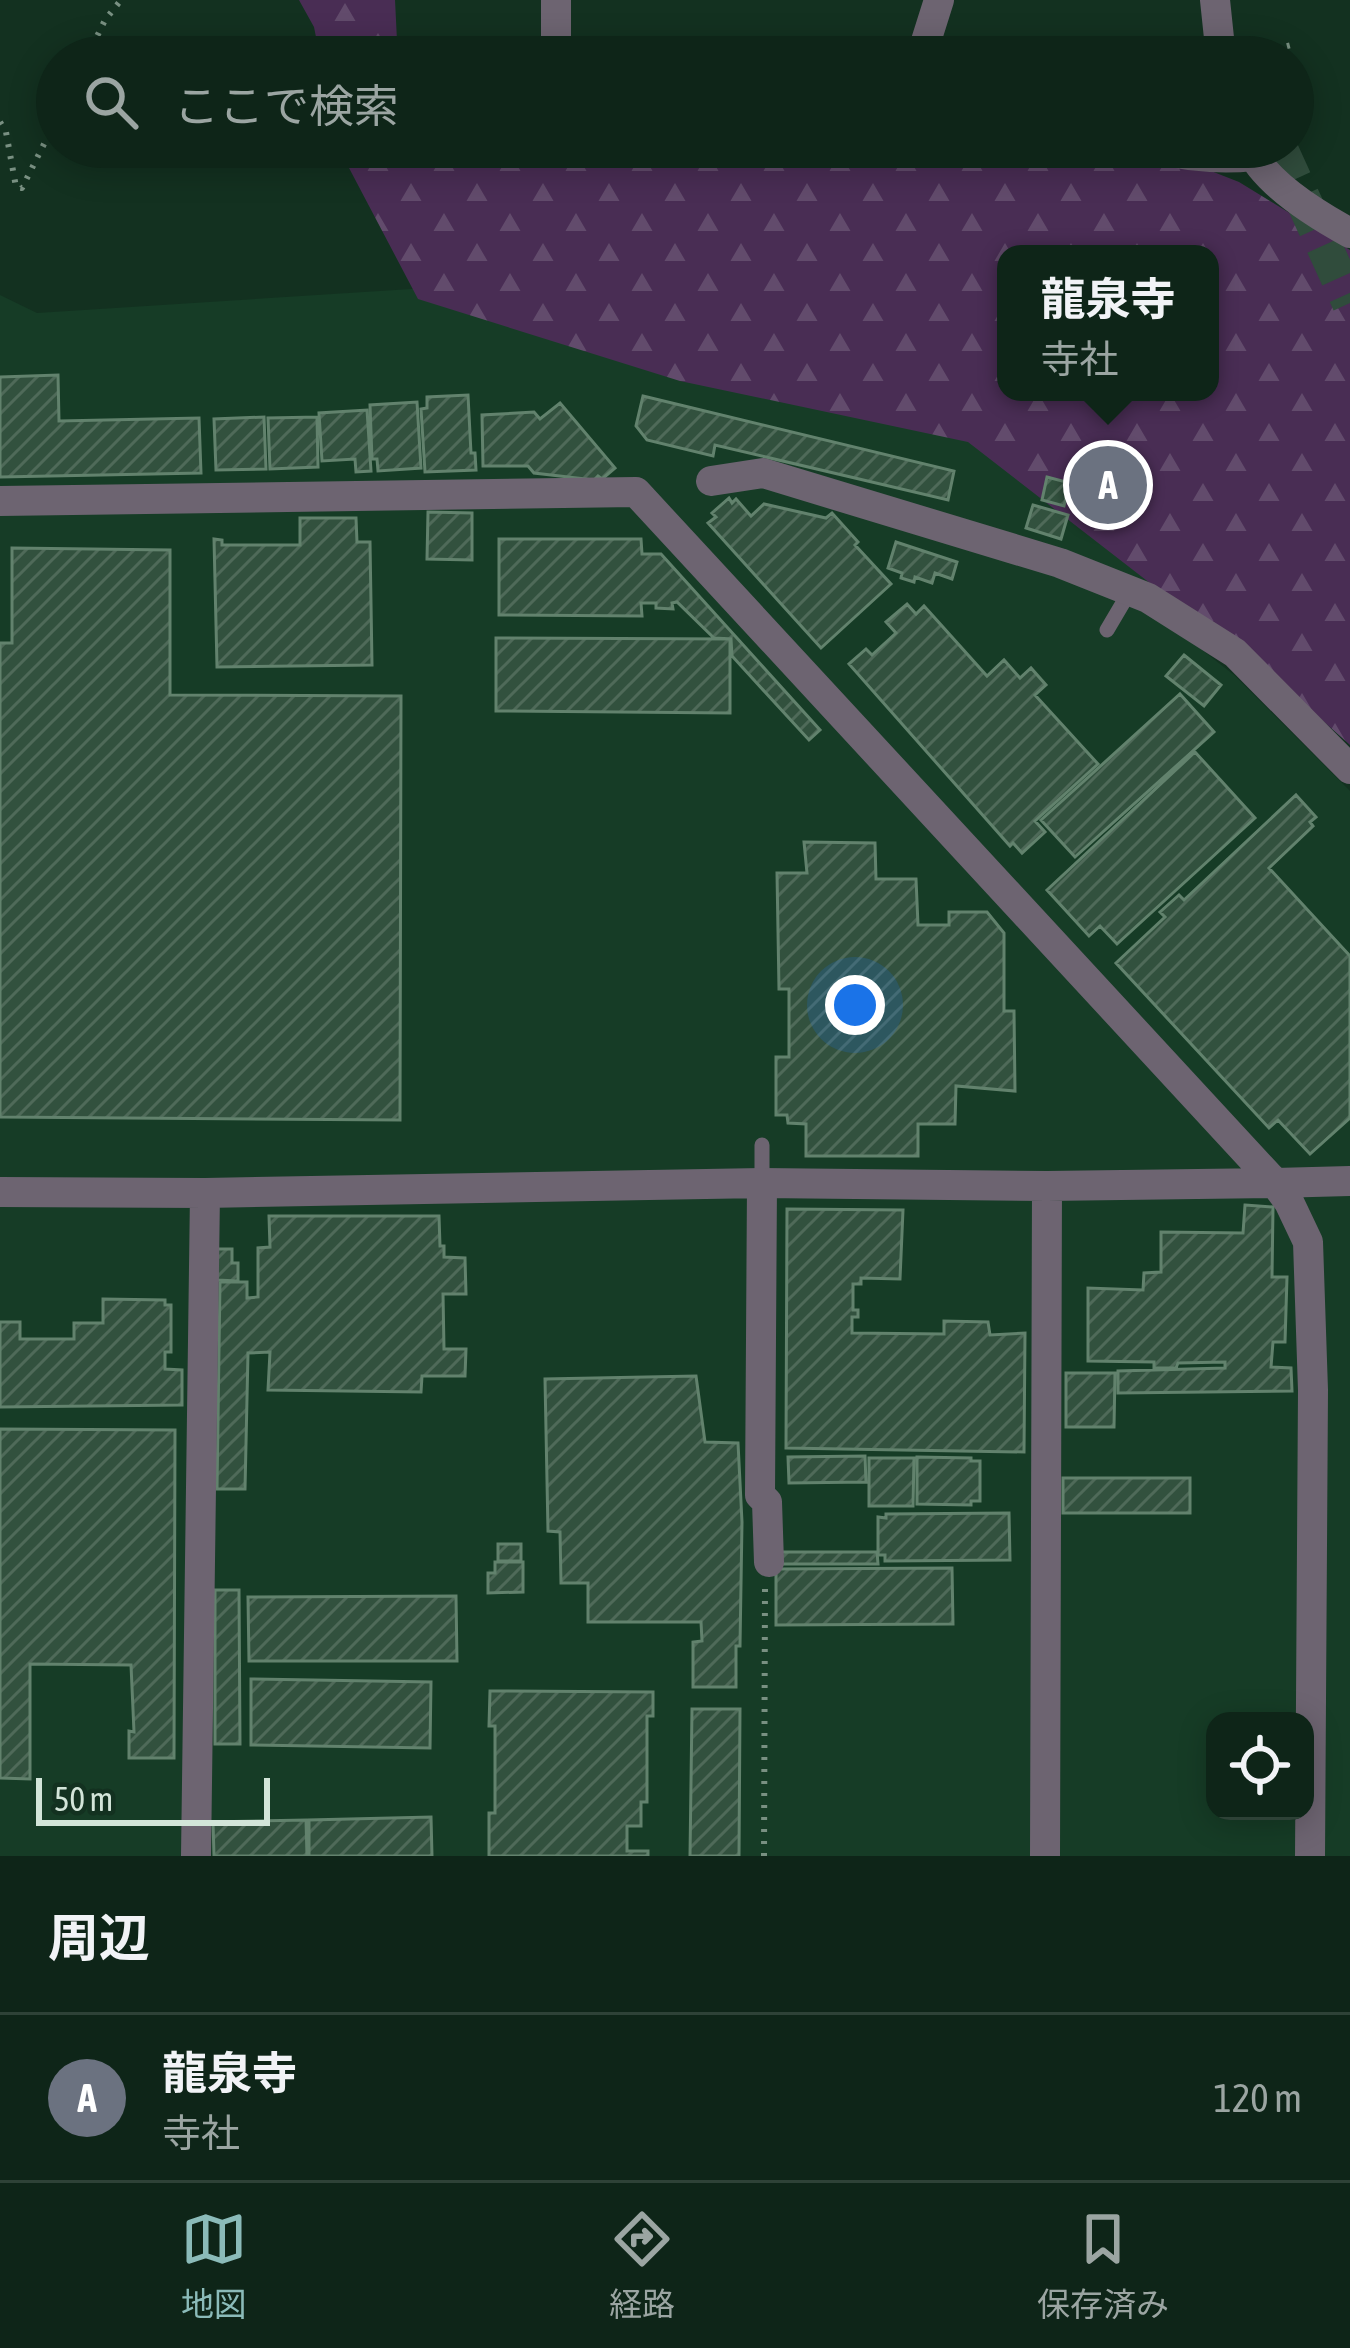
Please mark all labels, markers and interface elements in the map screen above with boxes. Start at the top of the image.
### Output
search box [36,36,1314,168]
icon: search [78,69,144,135]
text: ここで検索 [174,80,399,132]
popup [997,245,1219,401]
text: 龍泉寺 [1040,273,1176,325]
text: 寺社 [1040,337,1119,381]
pin: A [1069,440,1147,530]
your location [825,975,885,1035]
map controls [1206,1712,1314,1820]
button: locate [1206,1712,1314,1820]
scale bar [36,1772,270,1825]
text: 50 m [54,1780,113,1818]
text: 周辺 [48,1908,150,1967]
text: 龍泉寺 [162,2047,297,2099]
text: A [77,2076,97,2120]
text: 120 m [1214,2076,1302,2120]
text: 寺社 [162,2111,240,2155]
tab: 地図 [181,2206,247,2326]
tab: 経路 [609,2206,675,2326]
tab: 保存済み [1037,2206,1169,2326]

